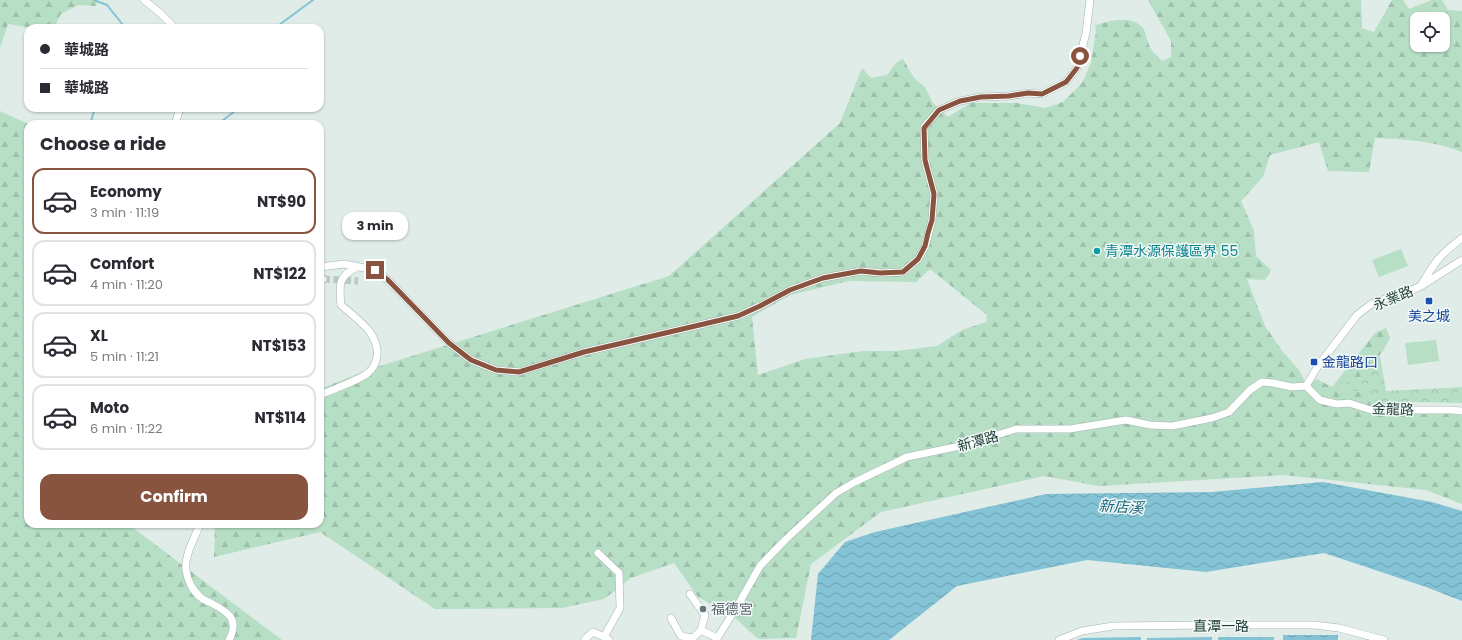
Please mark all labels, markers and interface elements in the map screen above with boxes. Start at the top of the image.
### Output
map controls [1410,12,1450,52]
button: locate [1410,12,1450,52]
text: 華城路 [64,39,109,60]
route start [1071,47,1089,65]
text: 華城路 [64,77,109,98]
text: Choose a ride [40,131,166,156]
text: Economy [90,181,162,202]
icon: car [42,183,78,219]
text: NT$90 [257,191,306,212]
text: 3 min · 11:19 [90,203,159,222]
callout: 3 min [342,212,408,240]
text: 3 min [357,216,394,235]
place label: 青潭水源保護區界 55 [1105,241,1238,261]
marker: 青潭水源保護區界 55 [1092,246,1102,256]
text: Comfort [90,253,154,274]
icon: car [42,255,78,291]
route end [366,261,384,279]
text: NT$122 [253,263,306,284]
text: 4 min · 11:20 [90,275,163,294]
street label: 永業路 [1370,281,1416,315]
marker: 美之城 [1424,296,1434,306]
place label: 美之城 [1408,306,1450,326]
text: XL [90,325,108,346]
icon: car [42,327,78,363]
text: NT$153 [252,335,306,356]
text: 5 min · 11:21 [90,347,159,366]
place label: 金龍路口 [1322,352,1378,372]
marker: 金龍路口 [1309,357,1319,367]
text: Moto [90,397,129,418]
street label: 金龍路 [1372,398,1414,420]
icon: car [42,399,78,435]
text: NT$114 [255,407,306,428]
text: 6 min · 11:22 [90,419,162,438]
street label: 新潭路 [955,426,1001,456]
button: Confirm [40,474,308,520]
water label: 新店溪 [1098,495,1146,518]
place label: 福德宮 [711,599,753,619]
marker: 福德宮 [698,604,708,614]
street label: 直潭一路 [1193,616,1249,636]

